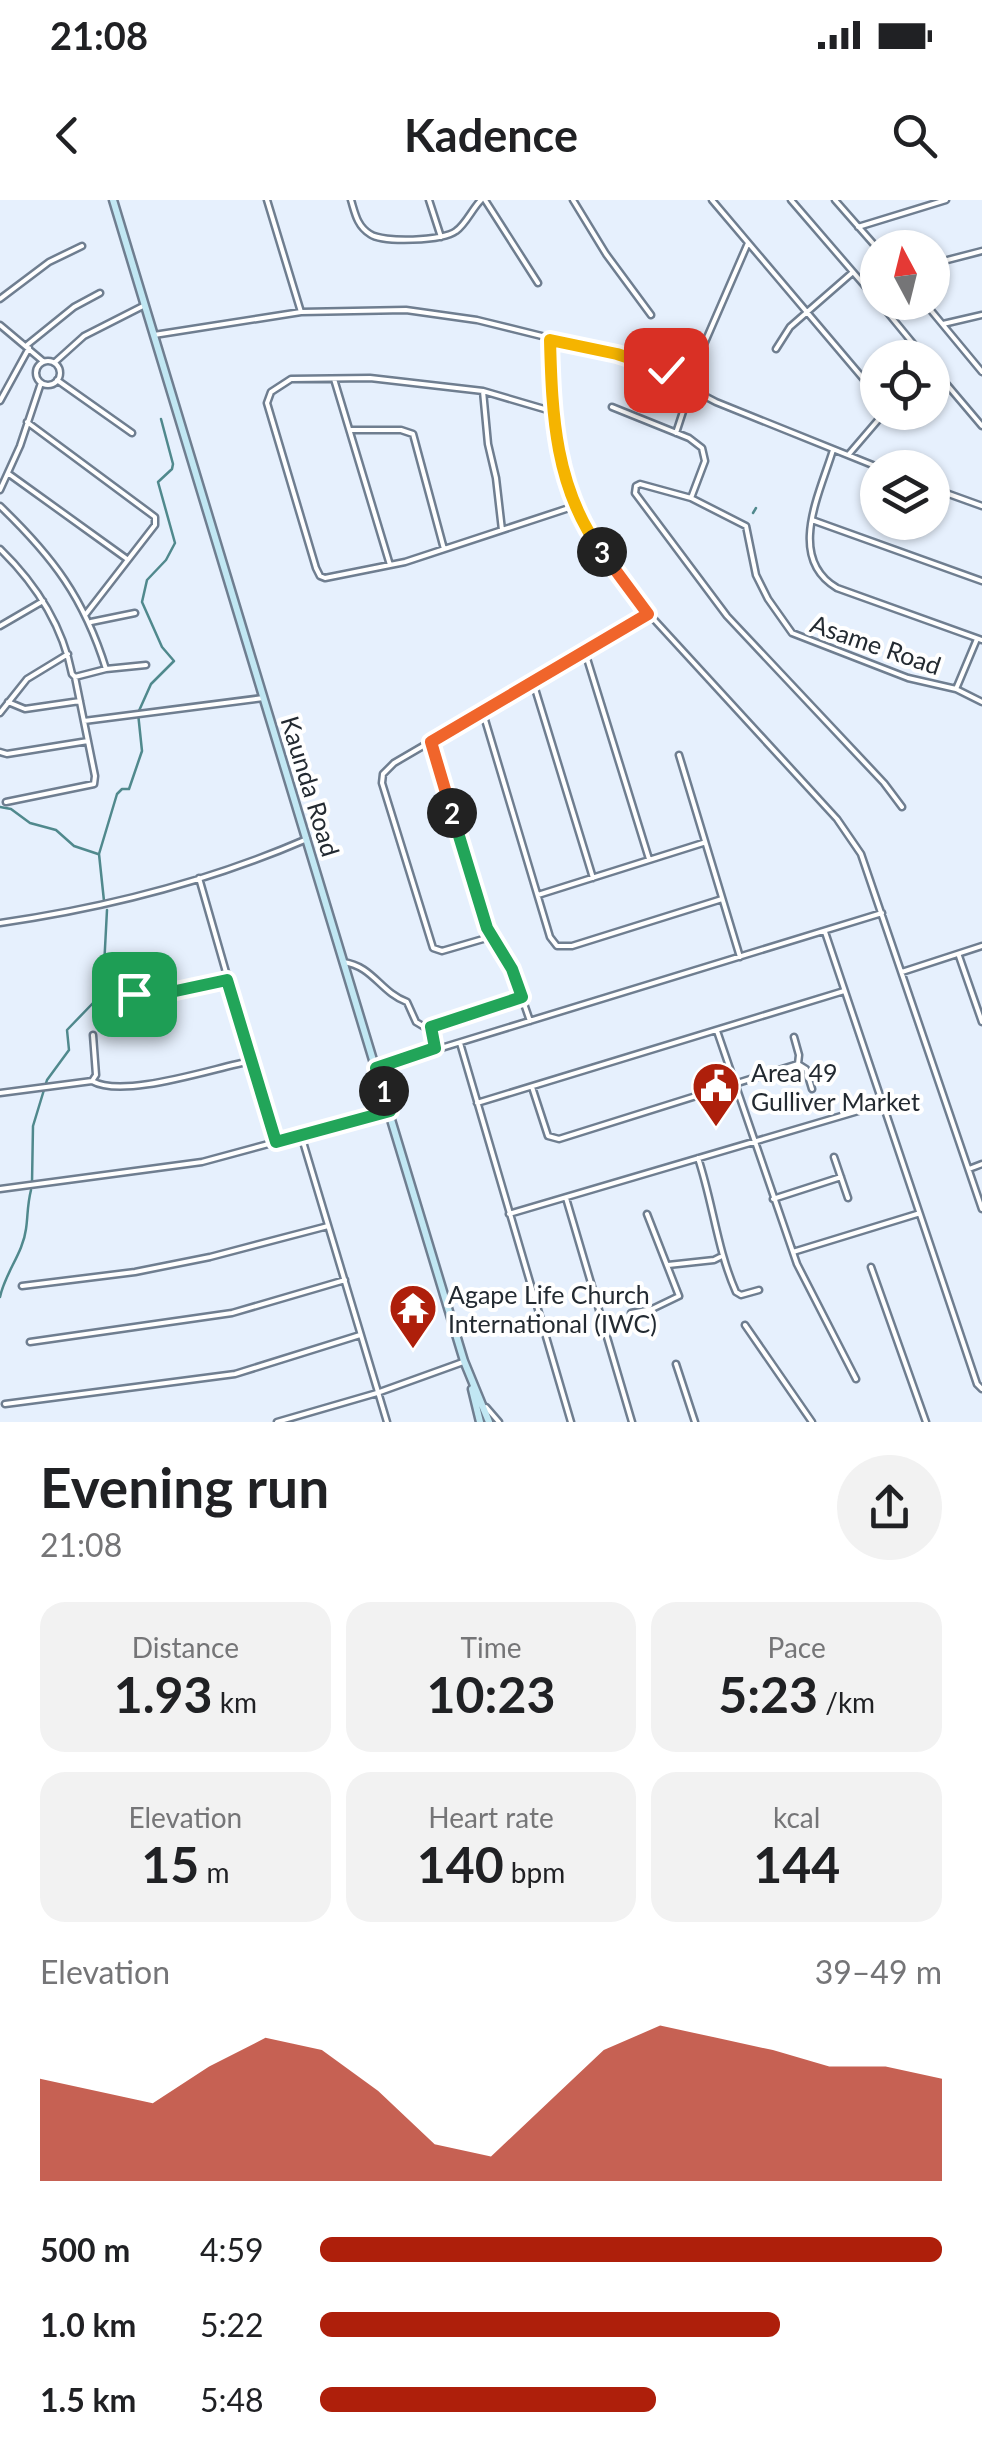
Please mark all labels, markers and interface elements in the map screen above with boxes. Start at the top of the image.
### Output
text: 21:08 [50,12,148,58]
icon: back [40,108,95,163]
text: Kadence [404,108,578,162]
icon: search [887,108,942,163]
north arrow [860,230,950,320]
map controls [860,230,950,540]
pin [624,328,709,413]
button: locate [860,340,950,430]
icon: check [639,343,694,398]
button: layers [860,450,950,540]
pin: 3 [577,527,627,577]
text: 3 [594,535,610,569]
street label: Asame Road [807,608,945,680]
street label: Kaunda Road [275,712,347,860]
pin: 2 [427,788,477,838]
text: 2 [444,796,460,830]
pin [92,952,177,1037]
icon: arrive [107,967,162,1022]
place label: Area 49 Gulliver Market [751,1057,920,1116]
public building icon: Area 49 Gulliver Market [690,1060,742,1128]
pin: 1 [359,1066,409,1116]
text: 1 [376,1074,392,1108]
place label: Agape Life Church International (IWC) [448,1279,657,1338]
temple icon: Agape Life Church International (IWC) [387,1282,439,1350]
text: Evening run [40,1454,329,1520]
button: share [837,1455,942,1560]
text: 21:08 [40,1525,122,1564]
text: Distance [132,1630,239,1664]
text: Time [461,1630,521,1664]
text: Pace [768,1630,826,1664]
text: 1.93 [114,1664,213,1724]
text: 10:23 [427,1664,555,1724]
text: 5:23 [718,1664,818,1724]
text: km [213,1685,257,1719]
text: /km [818,1685,875,1719]
text: Elevation [128,1800,242,1834]
text: Heart rate [428,1800,554,1834]
text: kcal [773,1800,820,1834]
text: 15 [141,1834,199,1894]
text: 140 [417,1834,504,1894]
text: 144 [753,1834,840,1894]
text: m [199,1855,229,1889]
text: bpm [504,1855,565,1889]
text: Elevation [40,1952,170,1991]
text: 39–49 m [815,1952,942,1991]
text: 500 m [40,2230,130,2269]
text: 4:59 [200,2230,264,2269]
text: 1.0 km [40,2305,136,2344]
text: 5:22 [200,2305,264,2344]
text: 1.5 km [40,2380,136,2419]
text: 5:48 [200,2380,264,2419]

